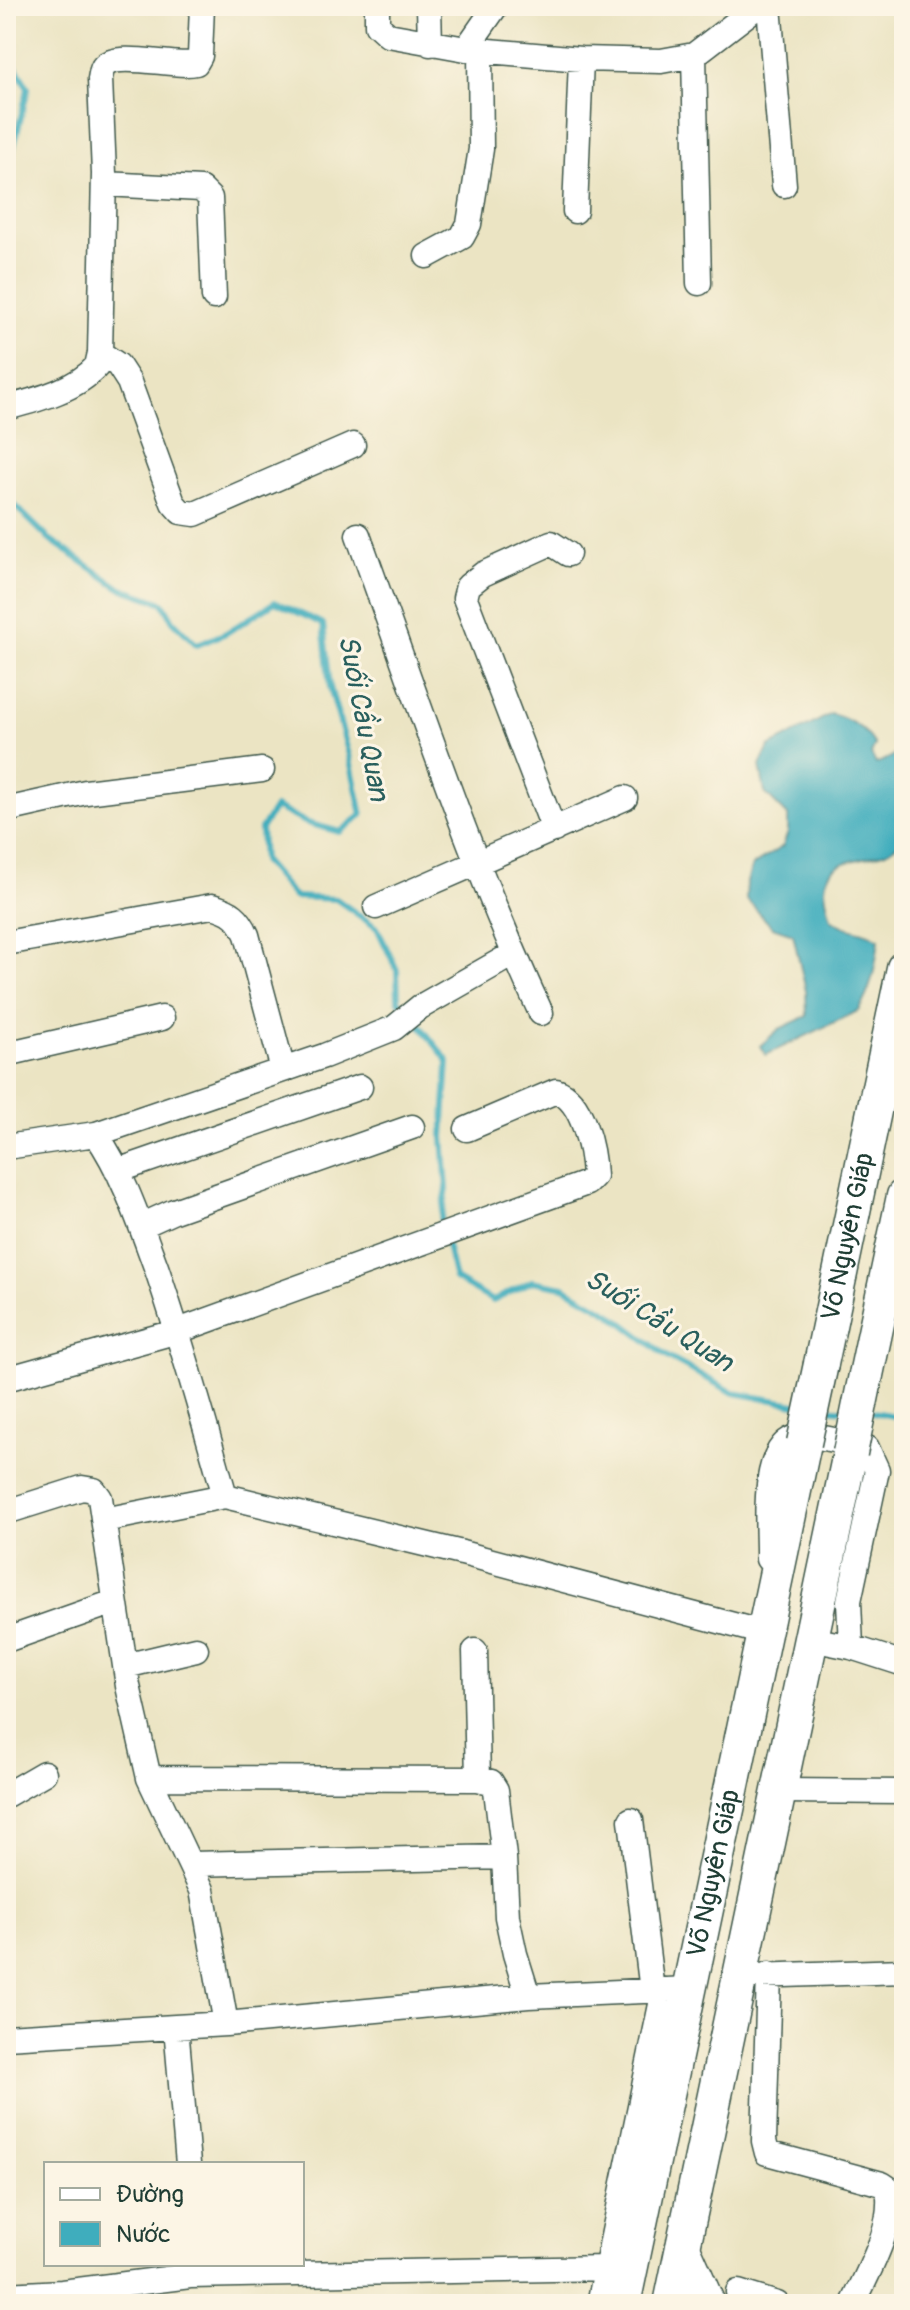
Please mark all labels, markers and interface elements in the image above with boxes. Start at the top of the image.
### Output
water label: Suối Cầu Quan [330,632,397,805]
street label: Võ Nguyên Giáp [814,1150,881,1324]
water label: Suối Cầu Quan [579,1261,741,1381]
street label: Võ Nguyên Giáp [680,1787,747,1960]
legend [44,2162,304,2266]
text: Đường [116,2180,184,2209]
text: Nước [116,2220,170,2249]

